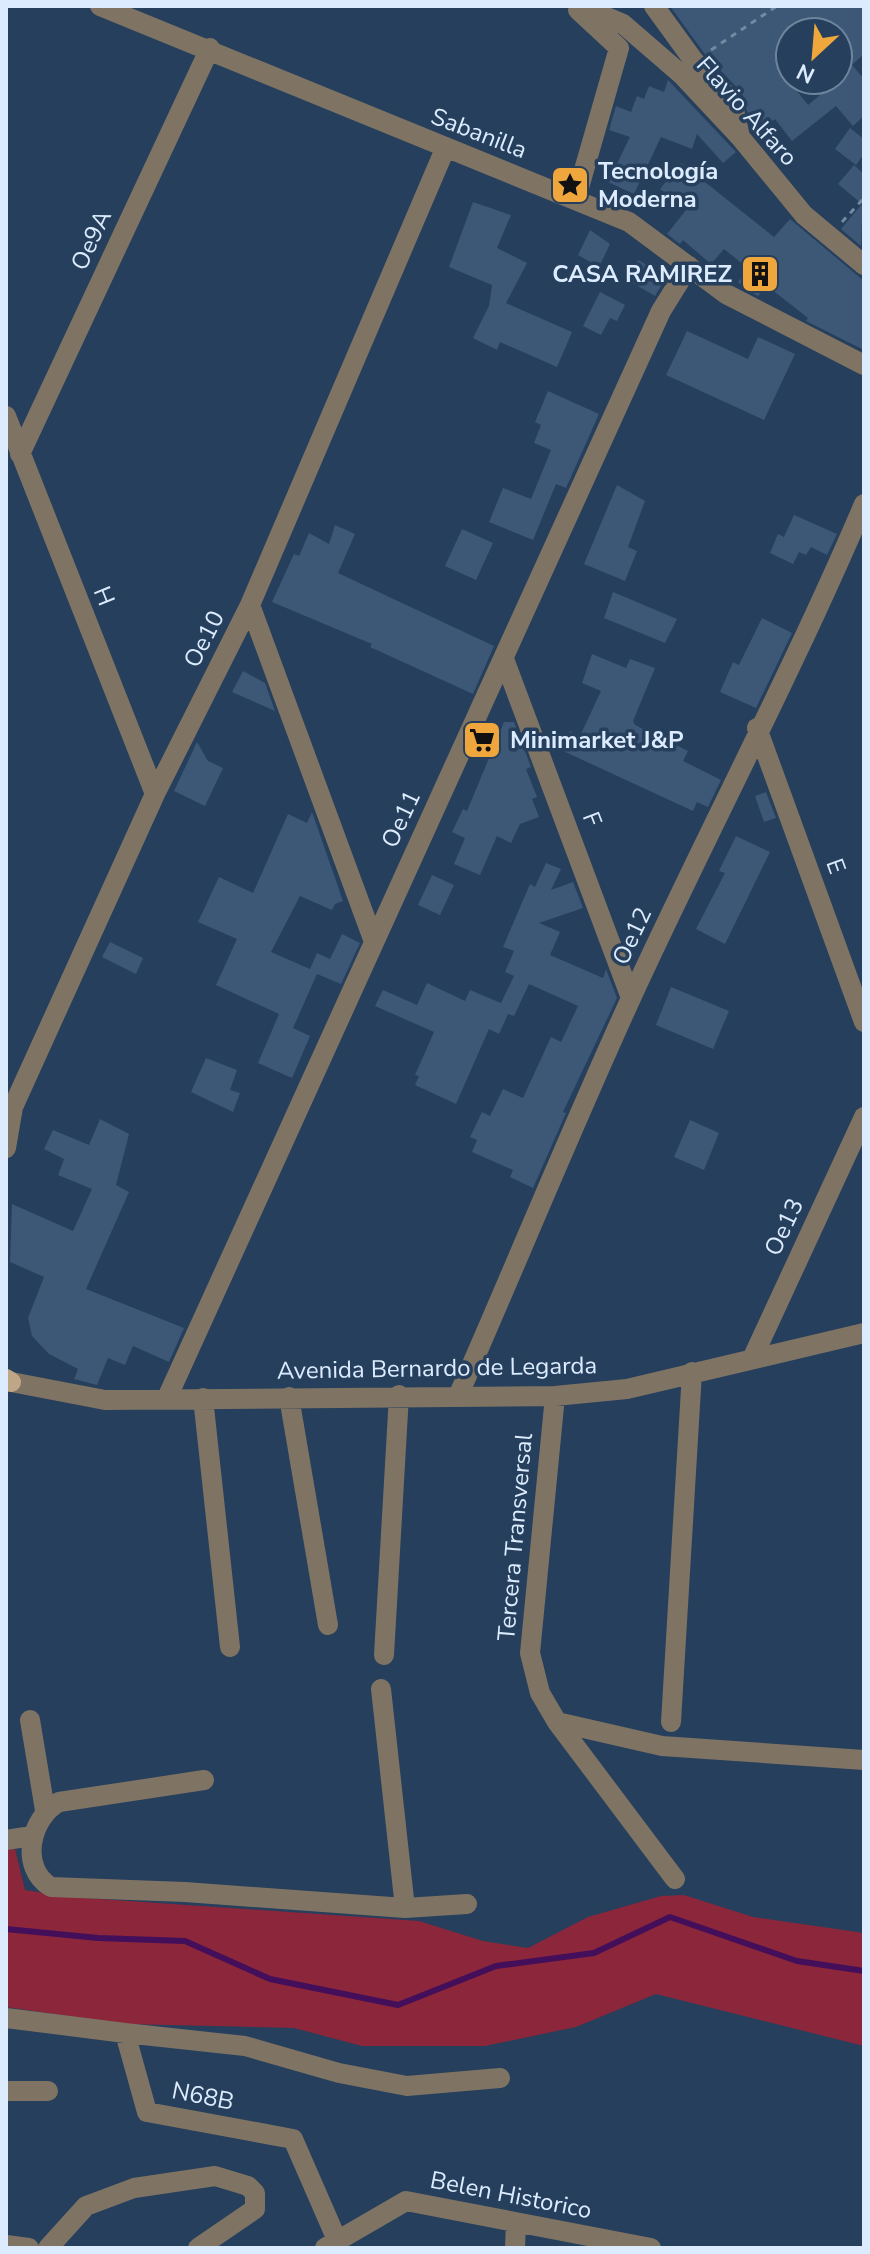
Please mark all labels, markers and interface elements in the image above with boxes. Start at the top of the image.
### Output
north arrow [774,16,854,96]
street label: Flavio Alfaro [689,49,805,173]
text: N [792,56,820,90]
street label: Sabanilla [426,100,532,166]
place label: Tecnología Moderna [598,155,718,215]
place icon: Tecnología Moderna [549,164,591,206]
street label: Oe9A [63,204,119,275]
building icon: CASA RAMIREZ [739,253,781,295]
place label: CASA RAMIREZ [552,258,732,290]
street label: H [86,582,122,610]
street label: Oe10 [176,605,232,673]
supermarket icon: Minimarket J&P [461,719,503,761]
place label: Minimarket J&P [510,724,684,756]
street label: Oe11 [374,785,428,853]
street label: F [575,807,609,831]
street label: E [819,854,853,878]
street label: Oe12 [605,902,659,970]
street label: Oe13 [757,1193,811,1261]
street label: Avenida Bernardo de Legarda [277,1349,597,1387]
street label: Tercera Transversal [490,1432,540,1642]
street label: N68B [169,2074,237,2118]
street label: Belen Historico [428,2164,594,2226]

